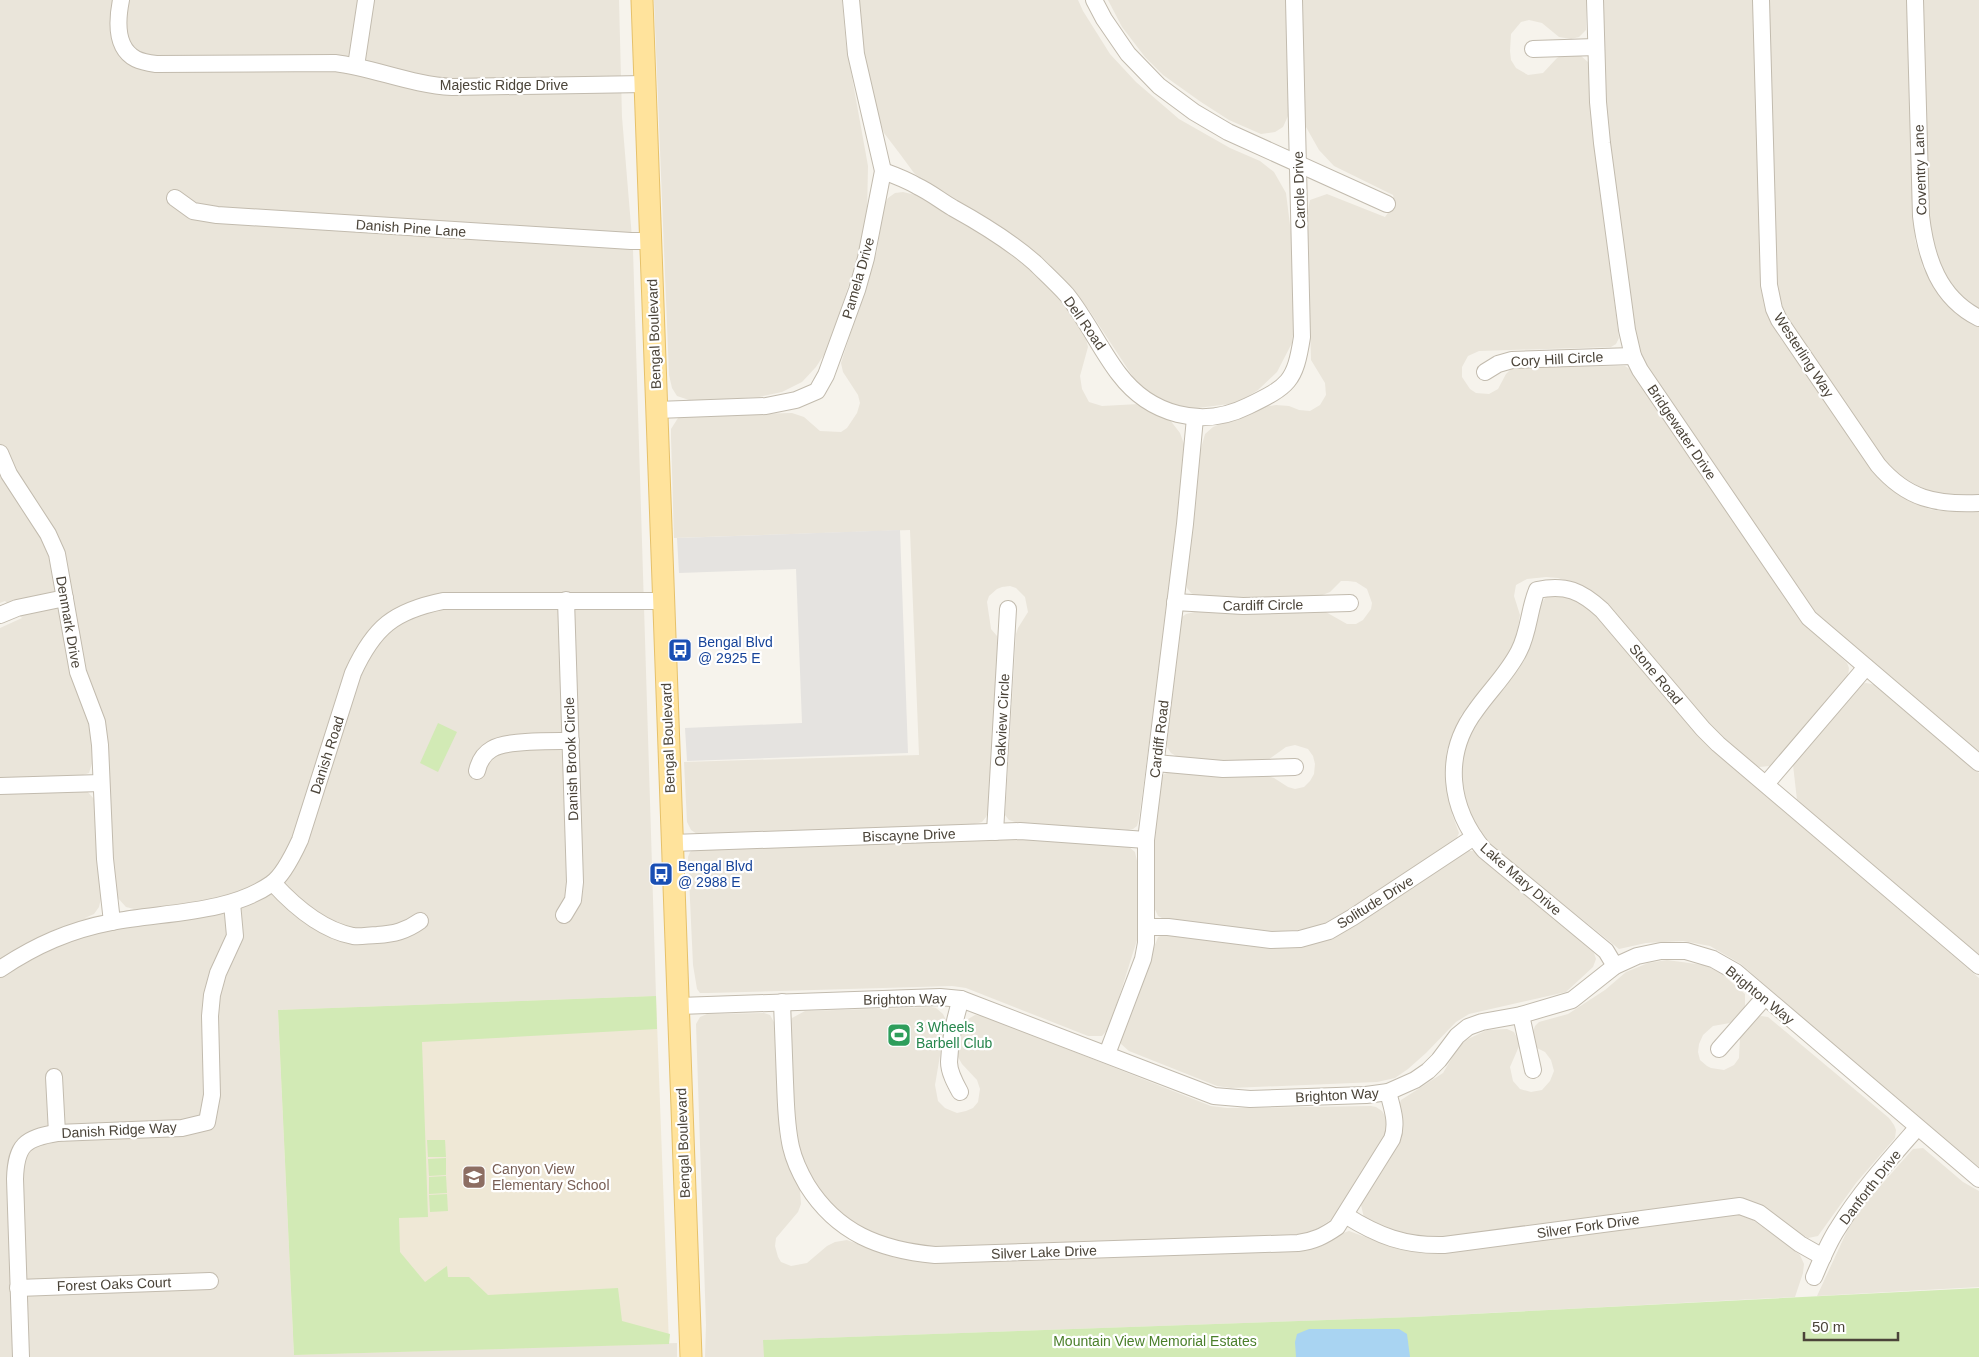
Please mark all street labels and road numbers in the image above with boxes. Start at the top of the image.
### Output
street label: Majestic Ridge Drive [440,77,568,93]
street label: Coventry Lane [1910,124,1930,216]
street label: Carole Drive [1290,151,1308,229]
street label: Danish Pine Lane [355,216,467,240]
street label: Pamela Drive [839,235,877,321]
street label: Bengal Boulevard [644,278,664,390]
street label: Dell Road [1061,293,1109,353]
street label: Westerling Way [1771,310,1837,400]
street label: Cory Hill Circle [1510,349,1604,369]
street label: Bridgewater Drive [1644,381,1720,483]
street label: Denmark Drive [53,575,85,670]
street label: Cardiff Circle [1223,596,1304,614]
street label: Stone Road [1626,641,1686,707]
street label: Oakview Circle [992,673,1012,767]
street label: Bengal Boulevard [658,682,678,794]
street label: Danish Brook Circle [561,697,581,821]
street label: Cardiff Road [1146,699,1172,779]
street label: Danish Road [307,714,347,796]
street label: Biscayne Drive [862,825,956,845]
street label: Lake Mary Drive [1477,840,1565,919]
street label: Solitude Drive [1334,872,1416,932]
street label: Brighton Way [1723,963,1797,1027]
street label: Brighton Way [863,990,947,1008]
street label: Brighton Way [1295,1085,1379,1105]
street label: Bengal Boulevard [673,1087,693,1199]
street label: Danish Ridge Way [61,1119,177,1141]
street label: Danforth Drive [1836,1146,1904,1227]
street label: Silver Fork Drive [1536,1211,1641,1241]
street label: Silver Lake Drive [991,1242,1097,1262]
street label: Forest Oaks Court [57,1274,172,1294]

